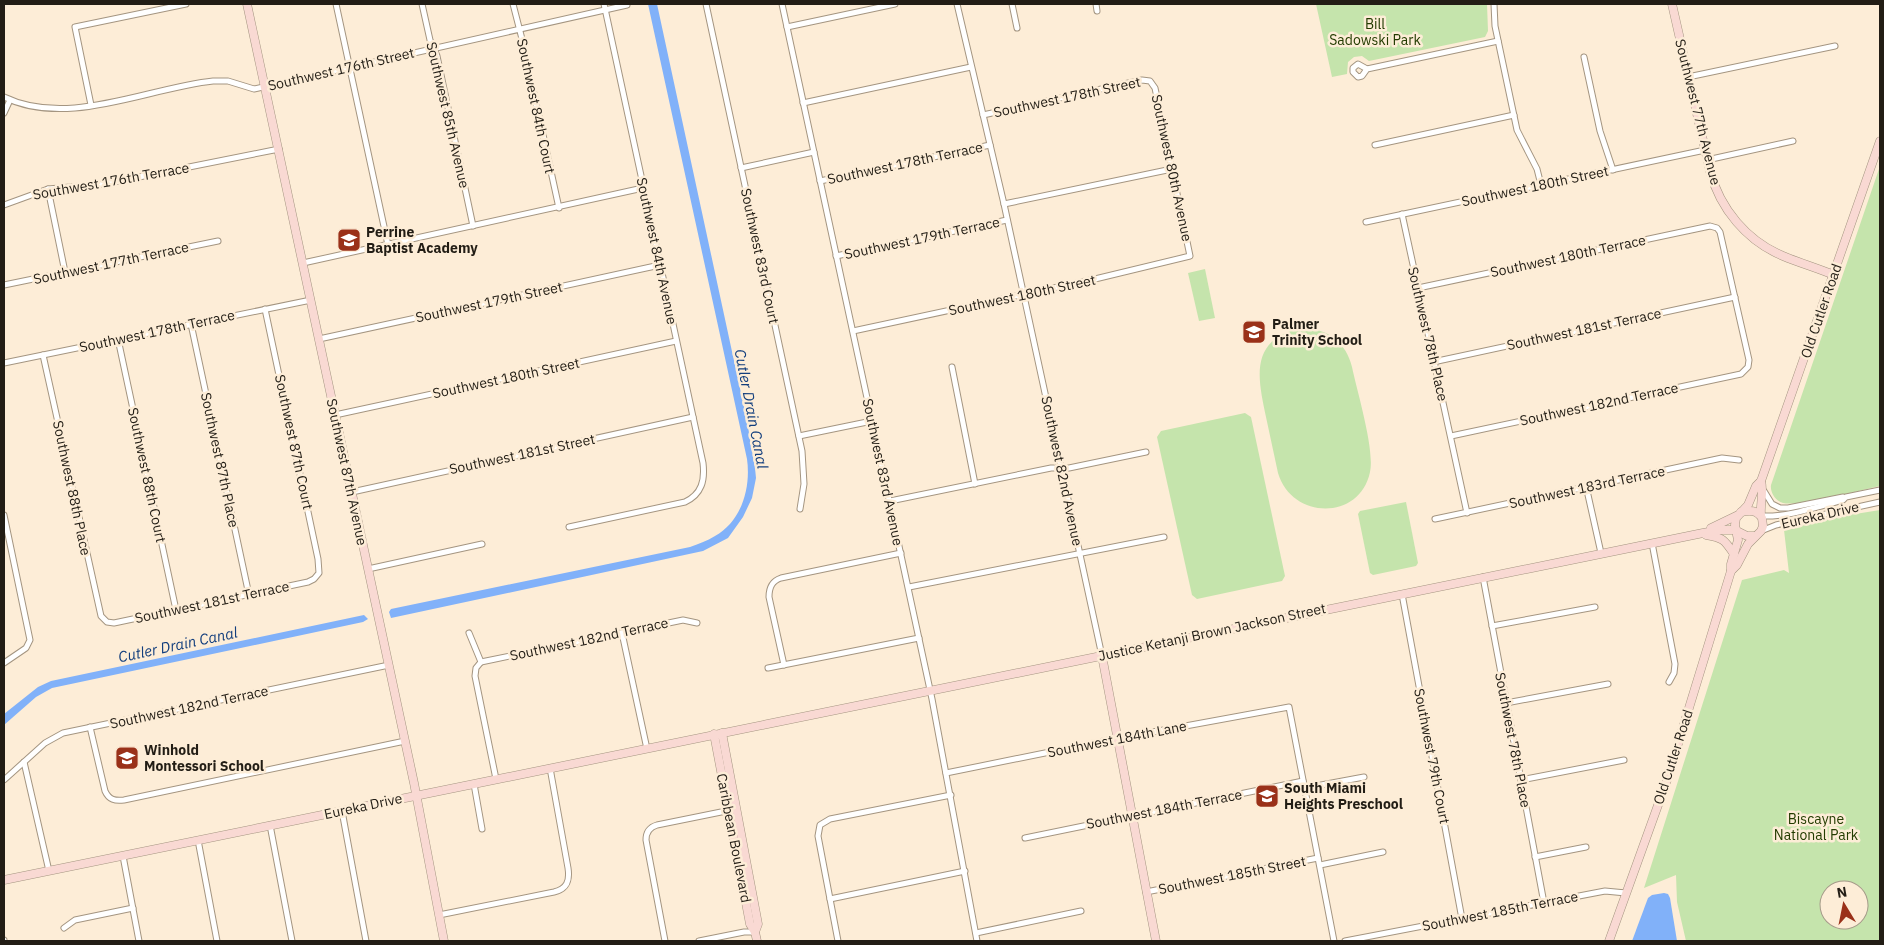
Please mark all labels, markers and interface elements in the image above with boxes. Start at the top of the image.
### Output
park label: Bill Sadowski Park [1329,15,1421,49]
street label: Southwest 84th Court [513,37,559,175]
street label: Southwest 77th Avenue [1671,37,1725,187]
street label: Southwest 85th Avenue [422,40,474,190]
street label: Southwest 176th Street [266,43,416,95]
street label: Southwest 178th Street [992,73,1142,121]
street label: Southwest 80th Avenue [1148,93,1196,243]
street label: Southwest 178th Terrace [826,138,985,188]
street label: Southwest 176th Terrace [31,158,191,204]
street label: Southwest 180th Street [1460,162,1610,210]
street label: Southwest 84th Avenue [633,176,681,326]
street label: Southwest 83rd Court [737,187,783,325]
street label: Southwest 179th Terrace [843,213,1002,263]
place label: Perrine Baptist Academy [366,223,478,257]
school or university icon: Perrine Baptist Academy [336,227,362,253]
street label: Southwest 180th Terrace [1489,231,1648,281]
street label: Southwest 177th Terrace [32,238,191,288]
street label: Old Cutler Road [1796,261,1846,361]
street label: Southwest 78th Place [1404,265,1452,403]
street label: Southwest 180th Street [947,271,1097,319]
street label: Southwest 179th Street [414,278,564,326]
street label: Southwest 181st Terrace [1505,304,1663,354]
street label: Southwest 178th Terrace [78,306,237,356]
place label: Palmer Trinity School [1272,315,1362,349]
school or university icon: Palmer Trinity School [1241,319,1267,345]
water label: Cutler Drain Canal [731,347,772,470]
street label: Southwest 180th Street [431,354,581,402]
street label: Southwest 87th Court [271,373,317,511]
street label: Southwest 182nd Terrace [1518,378,1680,430]
street label: Southwest 87th Place [197,391,243,529]
street label: Southwest 82nd Avenue [1037,394,1087,548]
street label: Southwest 87th Avenue [323,397,371,547]
street label: Southwest 83rd Avenue [859,397,907,548]
street label: Southwest 88th Court [124,406,170,544]
street label: Southwest 88th Place [49,419,95,557]
street label: Southwest 181st Street [447,430,597,478]
street label: Southwest 183rd Terrace [1507,462,1667,512]
street label: Eureka Drive [1779,497,1861,533]
street label: Southwest 181st Terrace [133,577,291,627]
street label: Justice Ketanji Brown Jackson Street [1097,599,1328,665]
street label: Southwest 182nd Terrace [508,613,670,665]
water label: Cutler Drain Canal [116,623,239,666]
street label: Southwest 78th Place [1491,671,1535,809]
street label: Southwest 182nd Terrace [108,681,270,733]
street label: Southwest 79th Court [1410,687,1454,825]
street label: Old Cutler Road [1649,707,1697,807]
street label: Southwest 184th Lane [1046,717,1188,761]
place label: Winhold Montessori School [144,741,264,775]
school or university icon: Winhold Montessori School [114,745,140,771]
street label: Caribbean Boulevard [713,772,755,904]
place label: South Miami Heights Preschool [1284,779,1403,813]
school or university icon: South Miami Heights Preschool [1254,783,1280,809]
street label: Southwest 184th Terrace [1084,785,1244,833]
street label: Eureka Drive [322,789,404,823]
park label: Biscayne National Park [1774,810,1859,844]
street label: Southwest 185th Street [1157,852,1307,898]
north arrow [1819,880,1869,930]
text: N [1835,882,1848,902]
street label: Southwest 185th Terrace [1420,887,1580,935]

